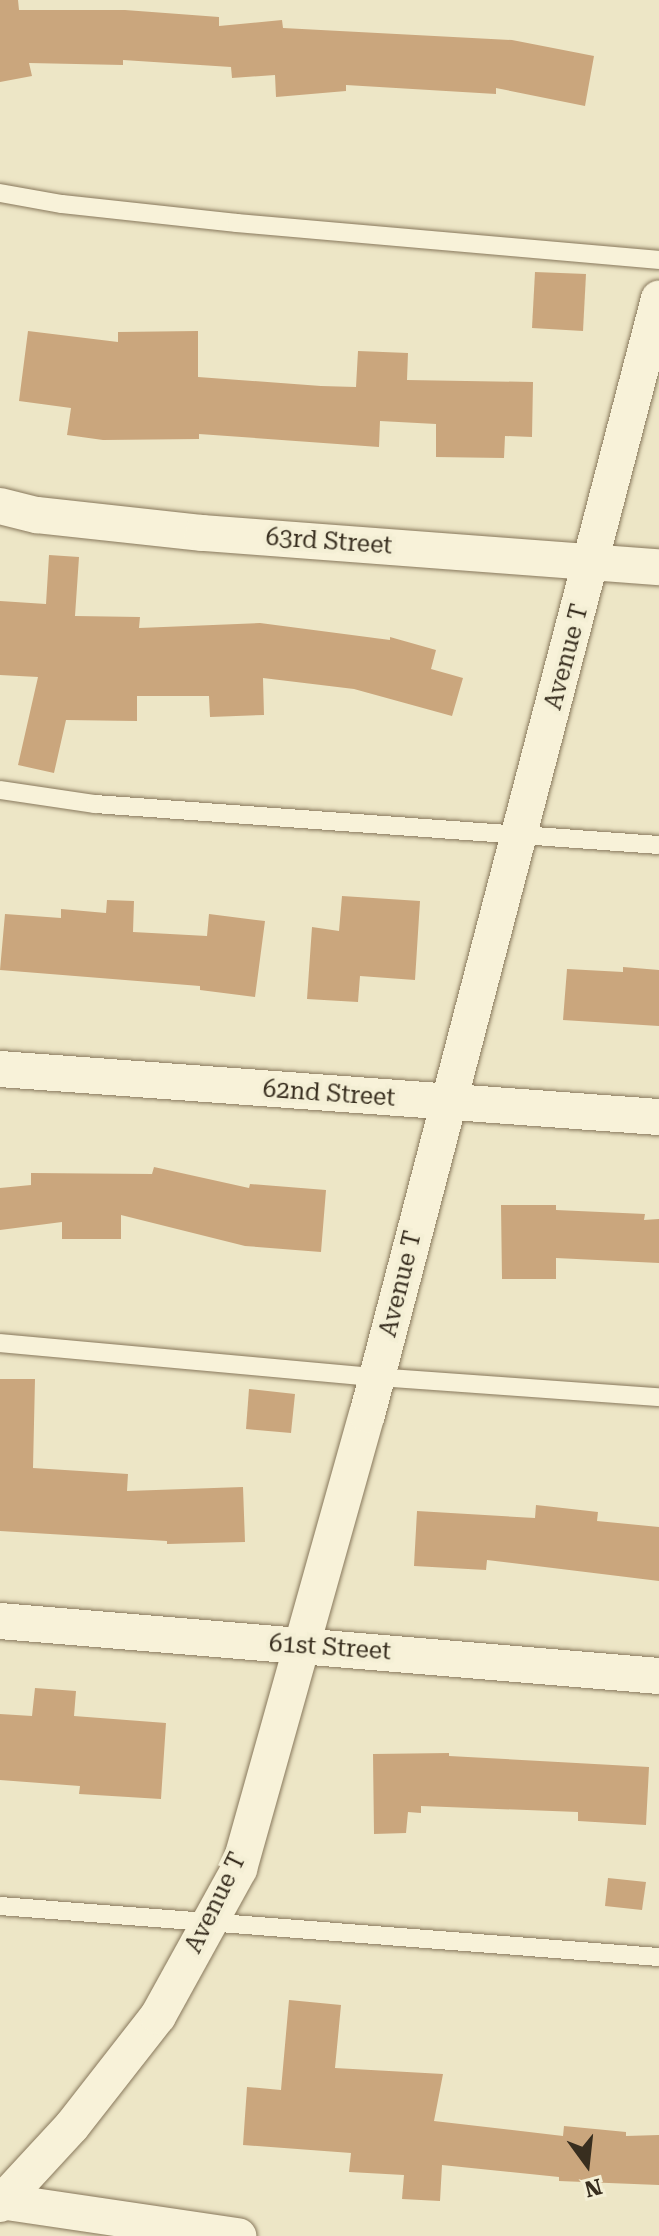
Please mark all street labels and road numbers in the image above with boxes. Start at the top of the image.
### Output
street label: 63rd Street [265,523,393,561]
street label: Avenue T [539,601,595,713]
street label: 62nd Street [262,1075,396,1113]
street label: Avenue T [374,1228,428,1340]
street label: 61st Street [268,1629,392,1667]
street label: Avenue T [179,1848,253,1958]

